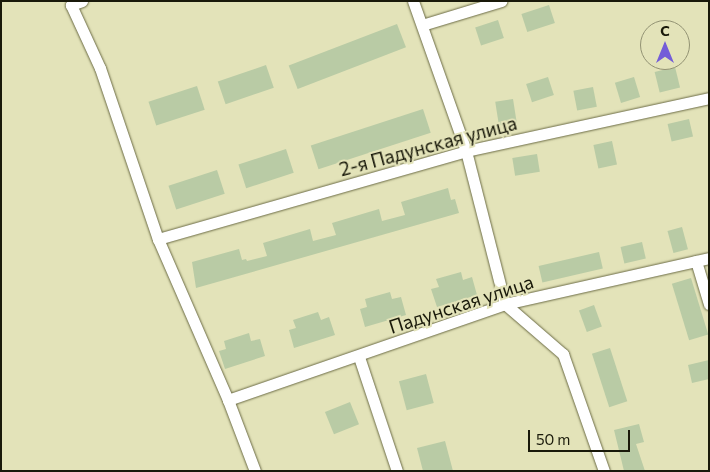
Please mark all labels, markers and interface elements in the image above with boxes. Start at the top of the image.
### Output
north arrow [640,20,690,70]
text: С [660,22,670,39]
street label: 2-я Падунская улица [337,111,519,181]
street label: Падунская улица [386,270,536,338]
scale bar [530,420,632,452]
text: 50 m [536,430,570,448]

